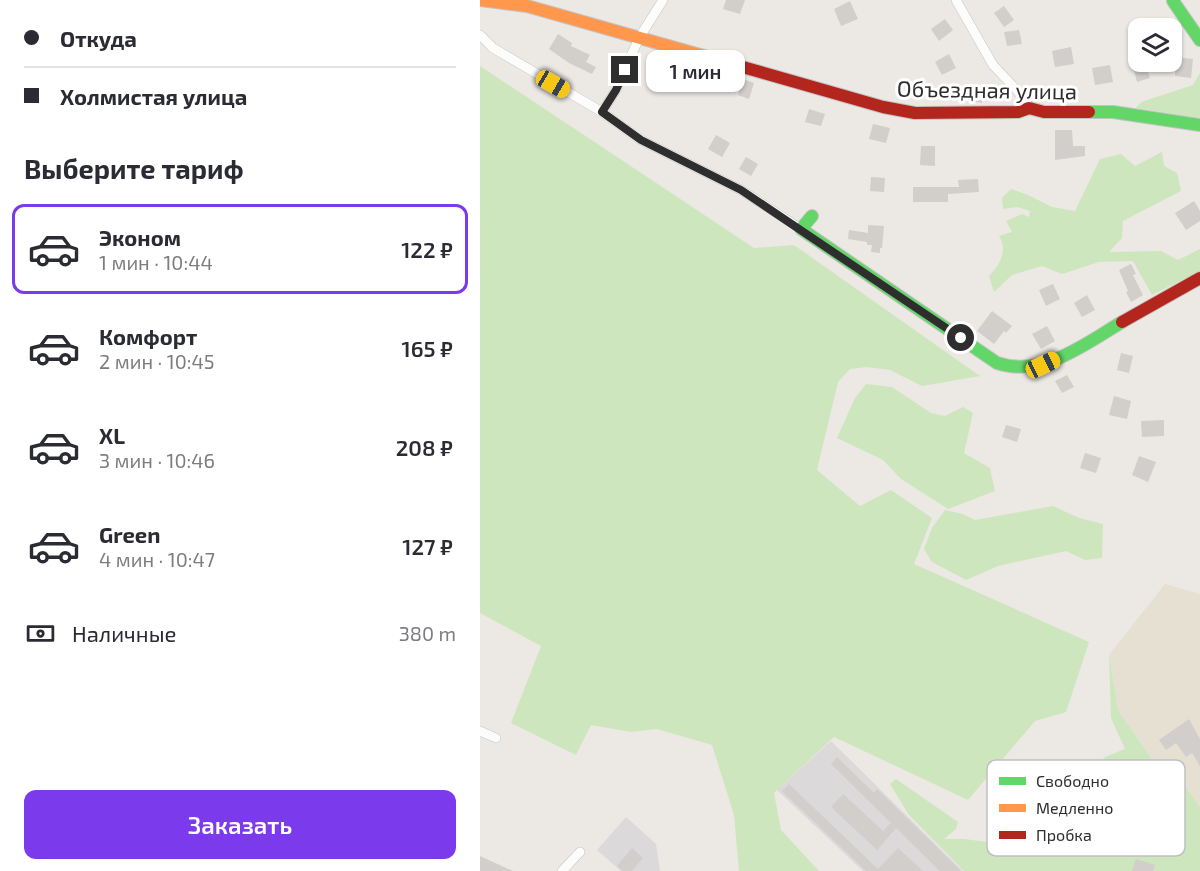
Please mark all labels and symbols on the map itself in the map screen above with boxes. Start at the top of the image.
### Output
callout: 1 мин [646,49,745,91]
route end [611,56,638,83]
car [533,67,573,101]
street label: Объездная улица [897,74,1077,105]
route start [947,324,974,351]
car [1023,349,1063,381]
legend [987,760,1185,856]
text: Свободно [1036,771,1109,790]
text: Медленно [1036,798,1113,817]
text: Пробка [1036,825,1092,844]

